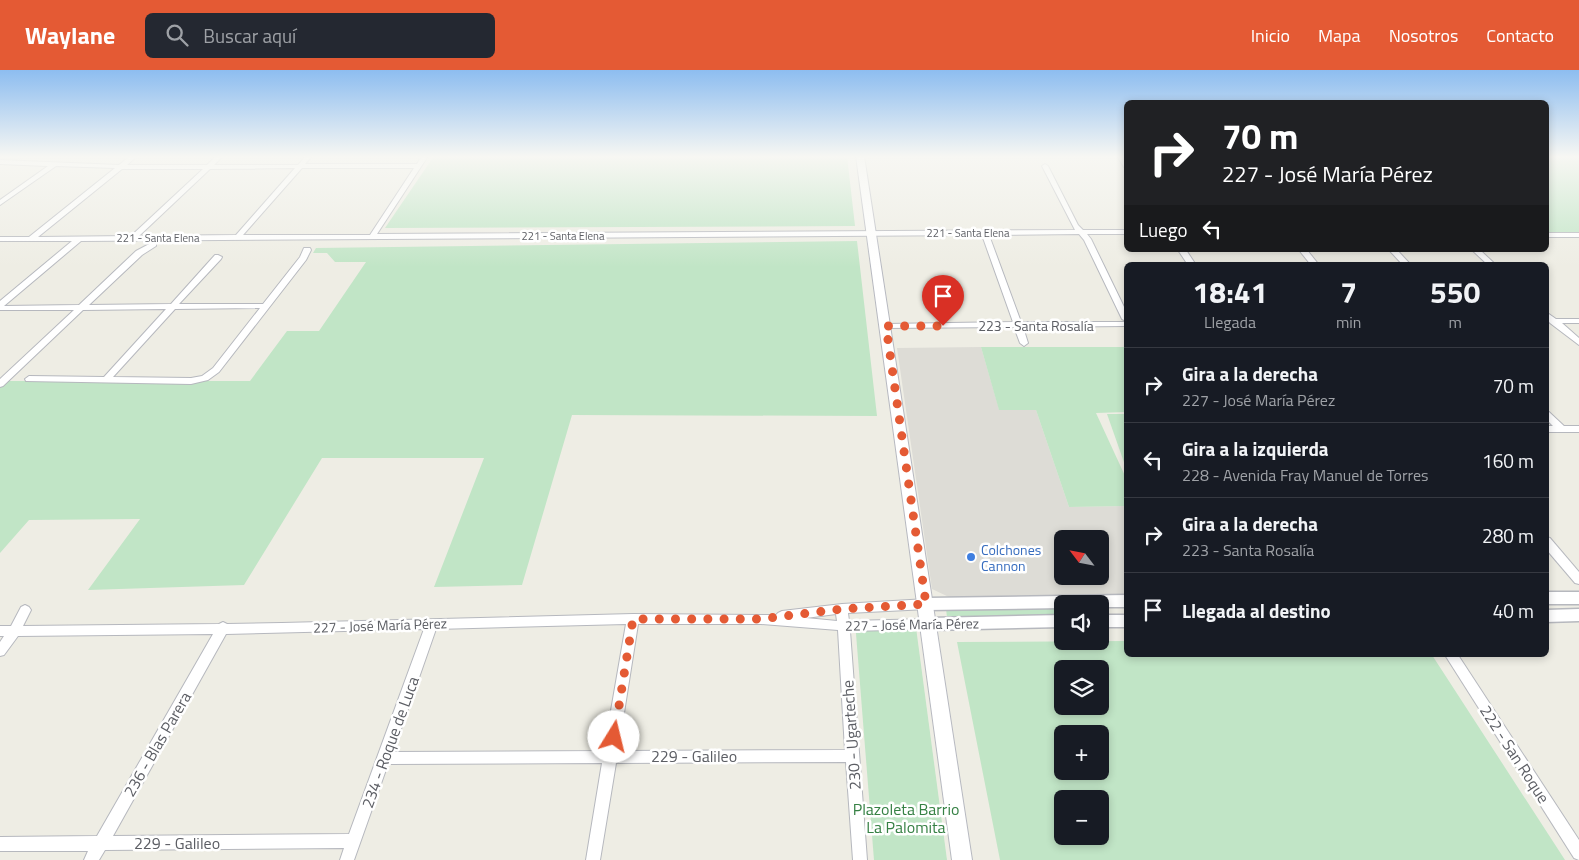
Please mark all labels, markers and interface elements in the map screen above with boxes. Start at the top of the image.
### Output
search box [145,13,495,58]
text: Waylane [25,17,115,53]
icon: search [163,21,191,49]
text: Buscar aquí [203,21,296,50]
text: Inicio [1251,22,1290,49]
text: Mapa [1318,22,1361,49]
text: Nosotros [1389,22,1458,49]
text: Contacto [1486,22,1554,49]
text: 70 m [1222,109,1298,163]
icon: right [1139,120,1204,185]
text: 227 - José María Pérez [1222,157,1433,191]
text: Luego [1139,215,1188,244]
icon: left [1198,215,1226,243]
street label: 221 - Santa Elena [927,225,1010,241]
street label: 221 - Santa Elena [522,228,605,244]
street label: 221 - Santa Elena [117,230,200,246]
text: 18:41 [1193,269,1267,315]
text: 7 [1340,269,1357,315]
text: 550 [1430,269,1480,315]
pin [922,275,964,326]
icon: arrive [929,282,957,310]
text: Llegada [1204,310,1256,334]
text: min [1336,310,1361,334]
text: m [1449,310,1462,334]
street label: 223 - Santa Rosalía [978,315,1094,336]
text: Gira a la derecha [1182,359,1318,388]
icon: right [1139,371,1167,399]
text: 70 m [1493,371,1534,400]
text: 227 - José María Pérez [1182,388,1335,412]
text: Gira a la izquierda [1182,434,1329,463]
icon: left [1139,446,1167,474]
text: 160 m [1482,446,1534,475]
text: 228 - Avenida Fray Manuel de Torres [1182,463,1428,487]
text: Gira a la derecha [1182,509,1318,538]
icon: right [1139,521,1167,549]
text: 280 m [1482,521,1534,550]
north arrow [1054,530,1109,585]
map controls [1054,530,1109,845]
text: 223 - Santa Rosalía [1182,538,1314,562]
place label: Colchones Cannon [981,539,1041,576]
marker: Colchones Cannon [965,551,977,563]
button: sound [1054,595,1109,650]
icon: arrive [1139,596,1167,624]
text: Llegada al destino [1182,596,1331,625]
text: 40 m [1493,596,1534,625]
street label: 227 - José María Pérez [313,612,447,638]
street label: 227 - José María Pérez [845,612,979,636]
button: layers [1054,660,1109,715]
street label: 234 - Roque de Luca [355,673,425,811]
street label: 230 - Ugarteche [835,679,867,791]
street label: 236 - Blas Parera [117,687,197,801]
street label: 222 - San Roque [1474,700,1556,808]
position arrow [587,710,639,762]
button: + [1054,725,1109,780]
street label: 229 - Galileo [651,744,737,768]
button: − [1054,790,1109,845]
park label: Plazoleta Barrio La Palomita [853,797,959,839]
street label: 229 - Galileo [134,831,220,855]

